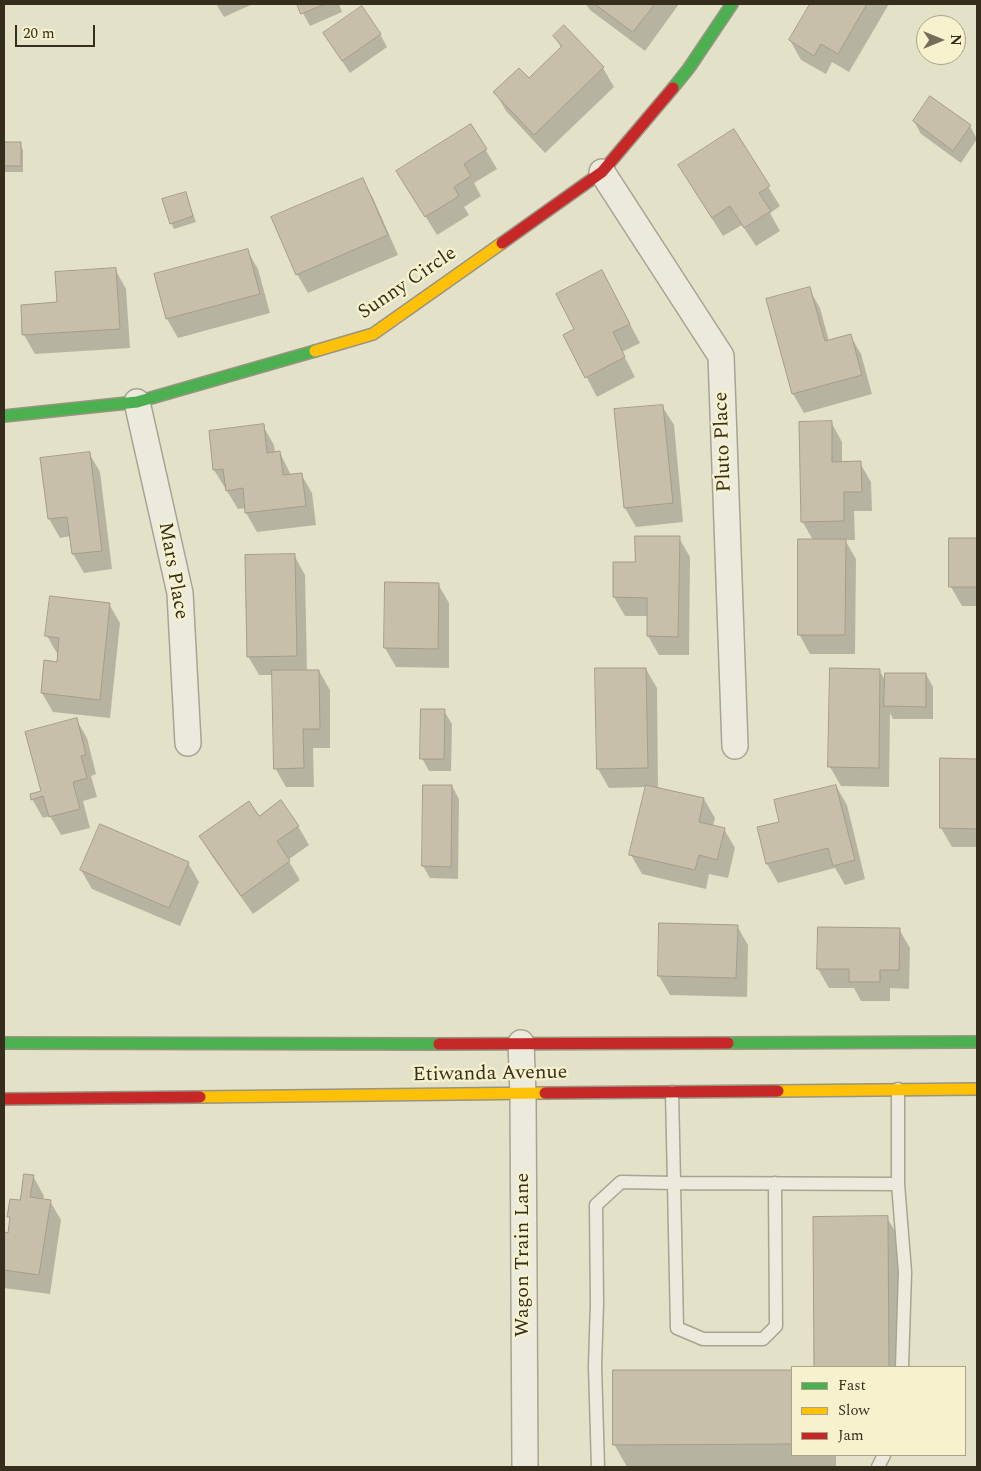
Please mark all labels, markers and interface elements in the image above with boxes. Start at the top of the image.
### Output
scale bar [18,15,98,47]
north arrow [916,15,966,65]
text: 20 m [23,22,55,45]
text: N [945,34,966,46]
street label: Sunny Circle [354,242,462,326]
street label: Pluto Place [710,391,738,493]
street label: Mars Place [152,521,192,621]
street label: Etiwanda Avenue [412,1062,568,1088]
street label: Wagon Train Lane [512,1173,536,1337]
legend [791,1366,966,1456]
text: Fast [838,1374,866,1397]
text: Slow [838,1399,870,1422]
text: Jam [838,1424,864,1447]

